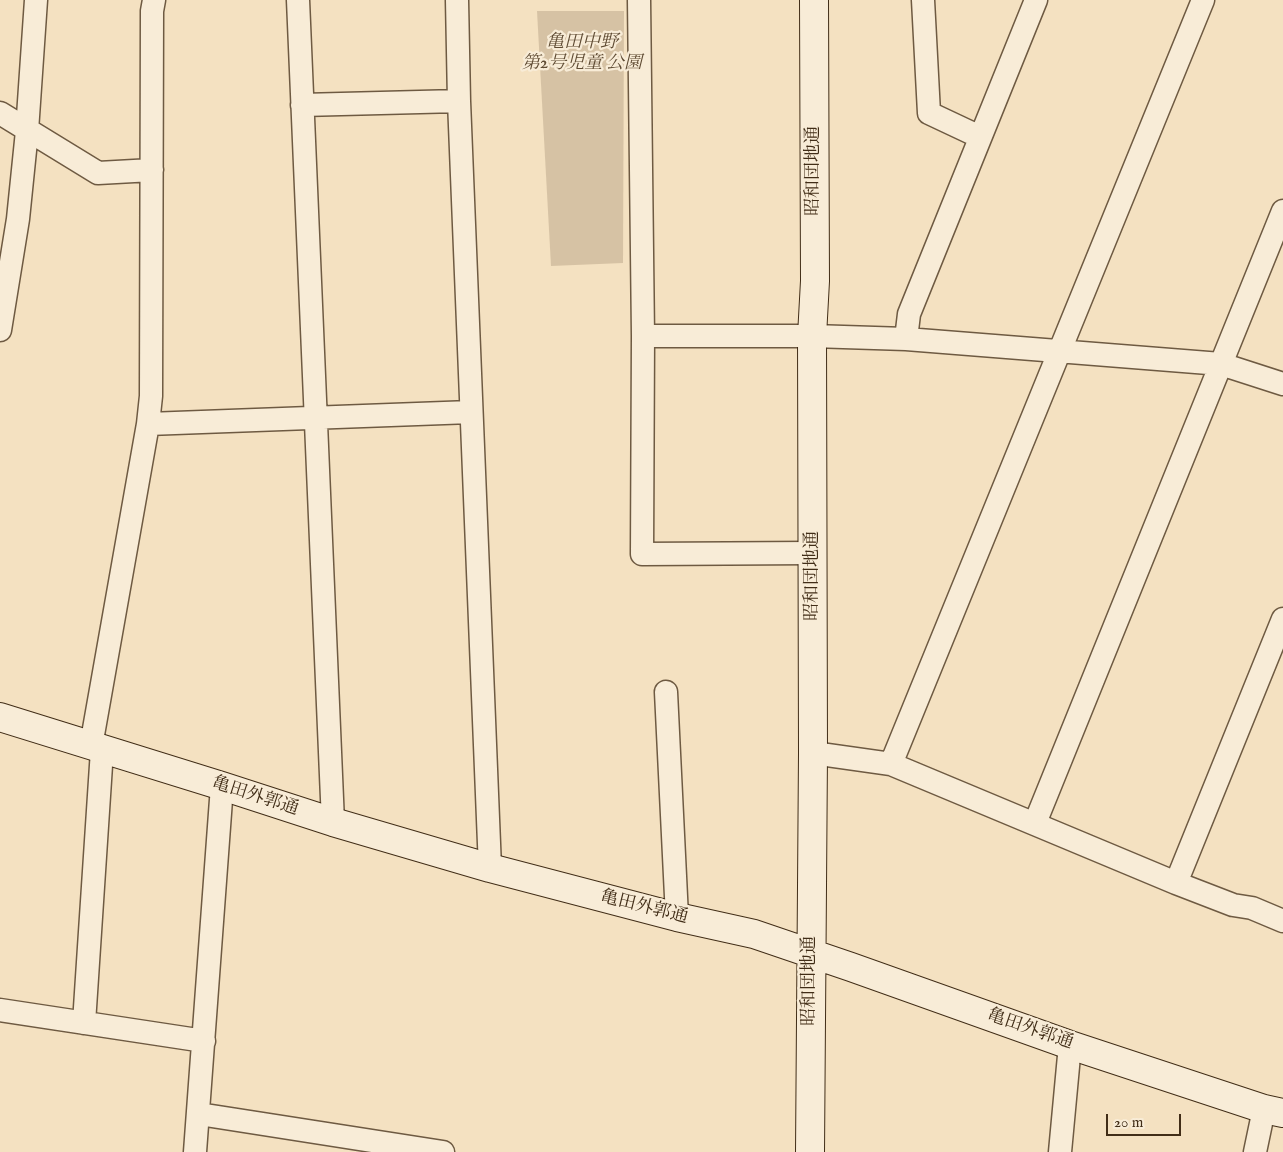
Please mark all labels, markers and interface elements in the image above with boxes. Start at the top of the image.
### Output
park label: 亀田中野 第2号児童 公園 [522,32,642,74]
street label: 昭和団地通 [803,126,825,216]
street label: 昭和団地通 [802,531,824,621]
street label: 亀田外郭通 [209,773,301,821]
street label: 亀田外郭通 [598,887,690,929]
street label: 昭和団地通 [799,936,821,1026]
street label: 亀田外郭通 [984,1005,1076,1055]
scale bar [1108,1104,1183,1136]
text: 20 m [1114,1113,1143,1132]

